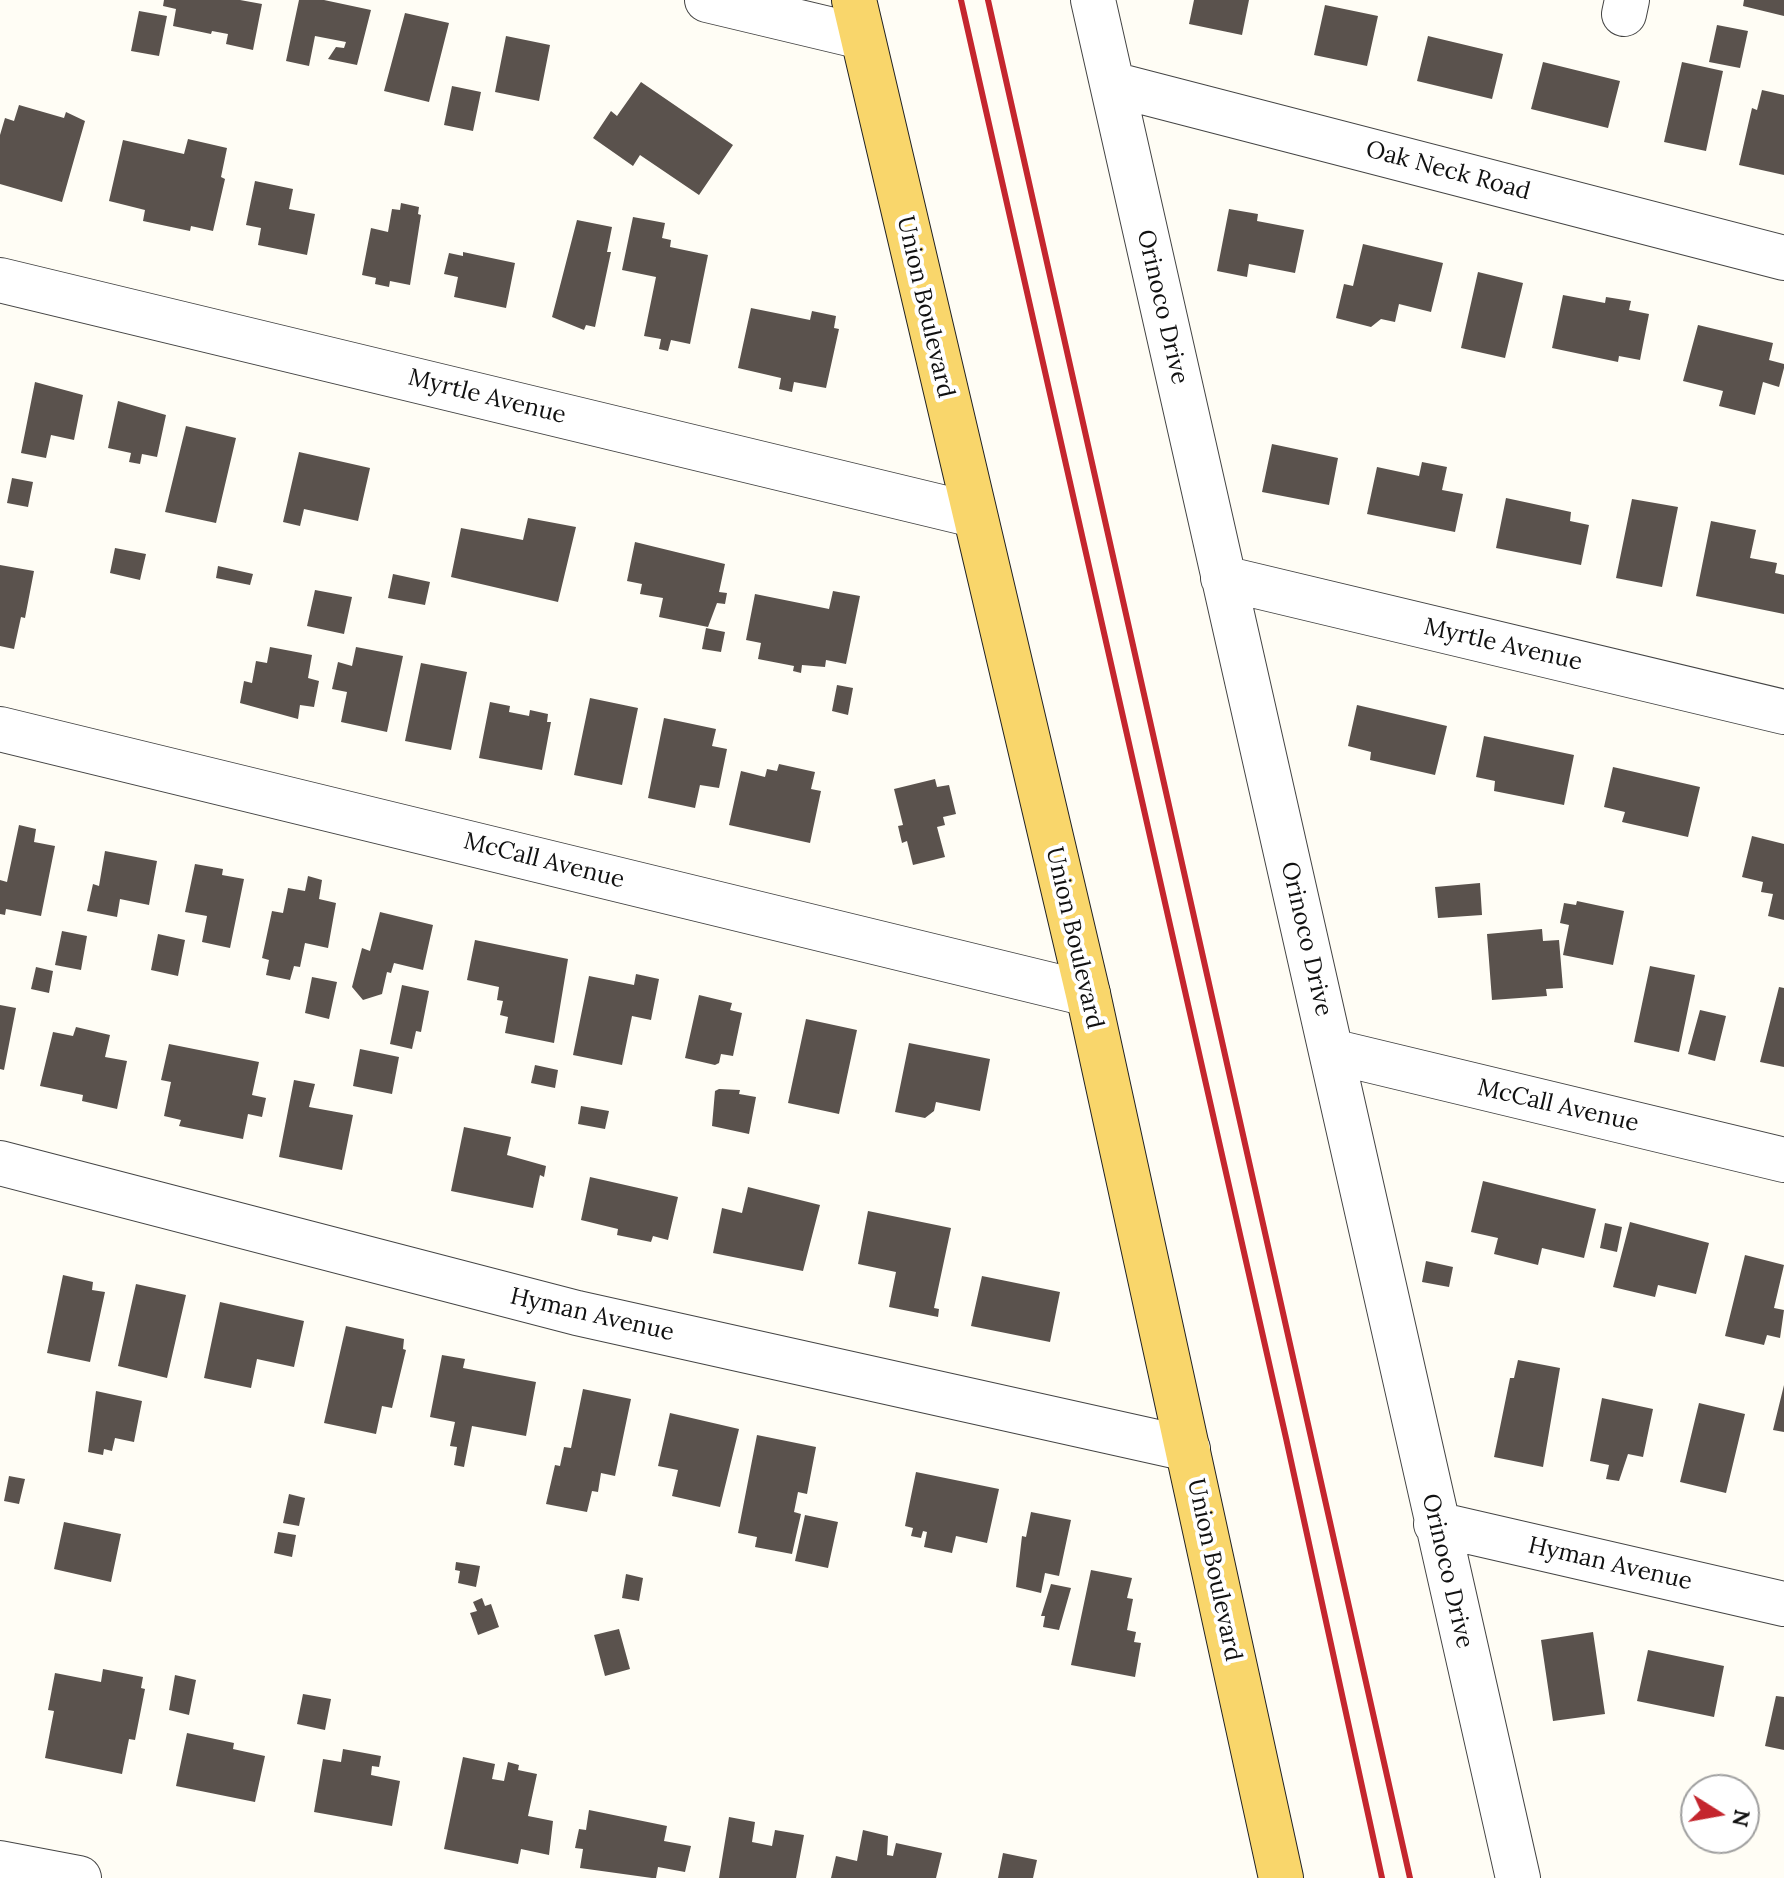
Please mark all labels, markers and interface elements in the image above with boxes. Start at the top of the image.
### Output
street label: Oak Neck Road [1363,135,1533,207]
street label: Union Boulevard [890,213,960,401]
street label: Orinoco Drive [1130,227,1194,387]
street label: Myrtle Avenue [405,363,569,431]
street label: Myrtle Avenue [1421,613,1585,677]
street label: McCall Avenue [461,827,627,895]
street label: Union Boulevard [1039,844,1109,1032]
street label: Orinoco Drive [1274,859,1338,1019]
street label: McCall Avenue [1475,1073,1641,1139]
street label: Hyman Avenue [507,1282,677,1348]
street label: Union Boulevard [1181,1476,1247,1664]
street label: Orinoco Drive [1415,1491,1479,1651]
street label: Hyman Avenue [1525,1531,1695,1597]
north arrow [1680,1774,1760,1854]
text: N [1726,1807,1757,1829]

